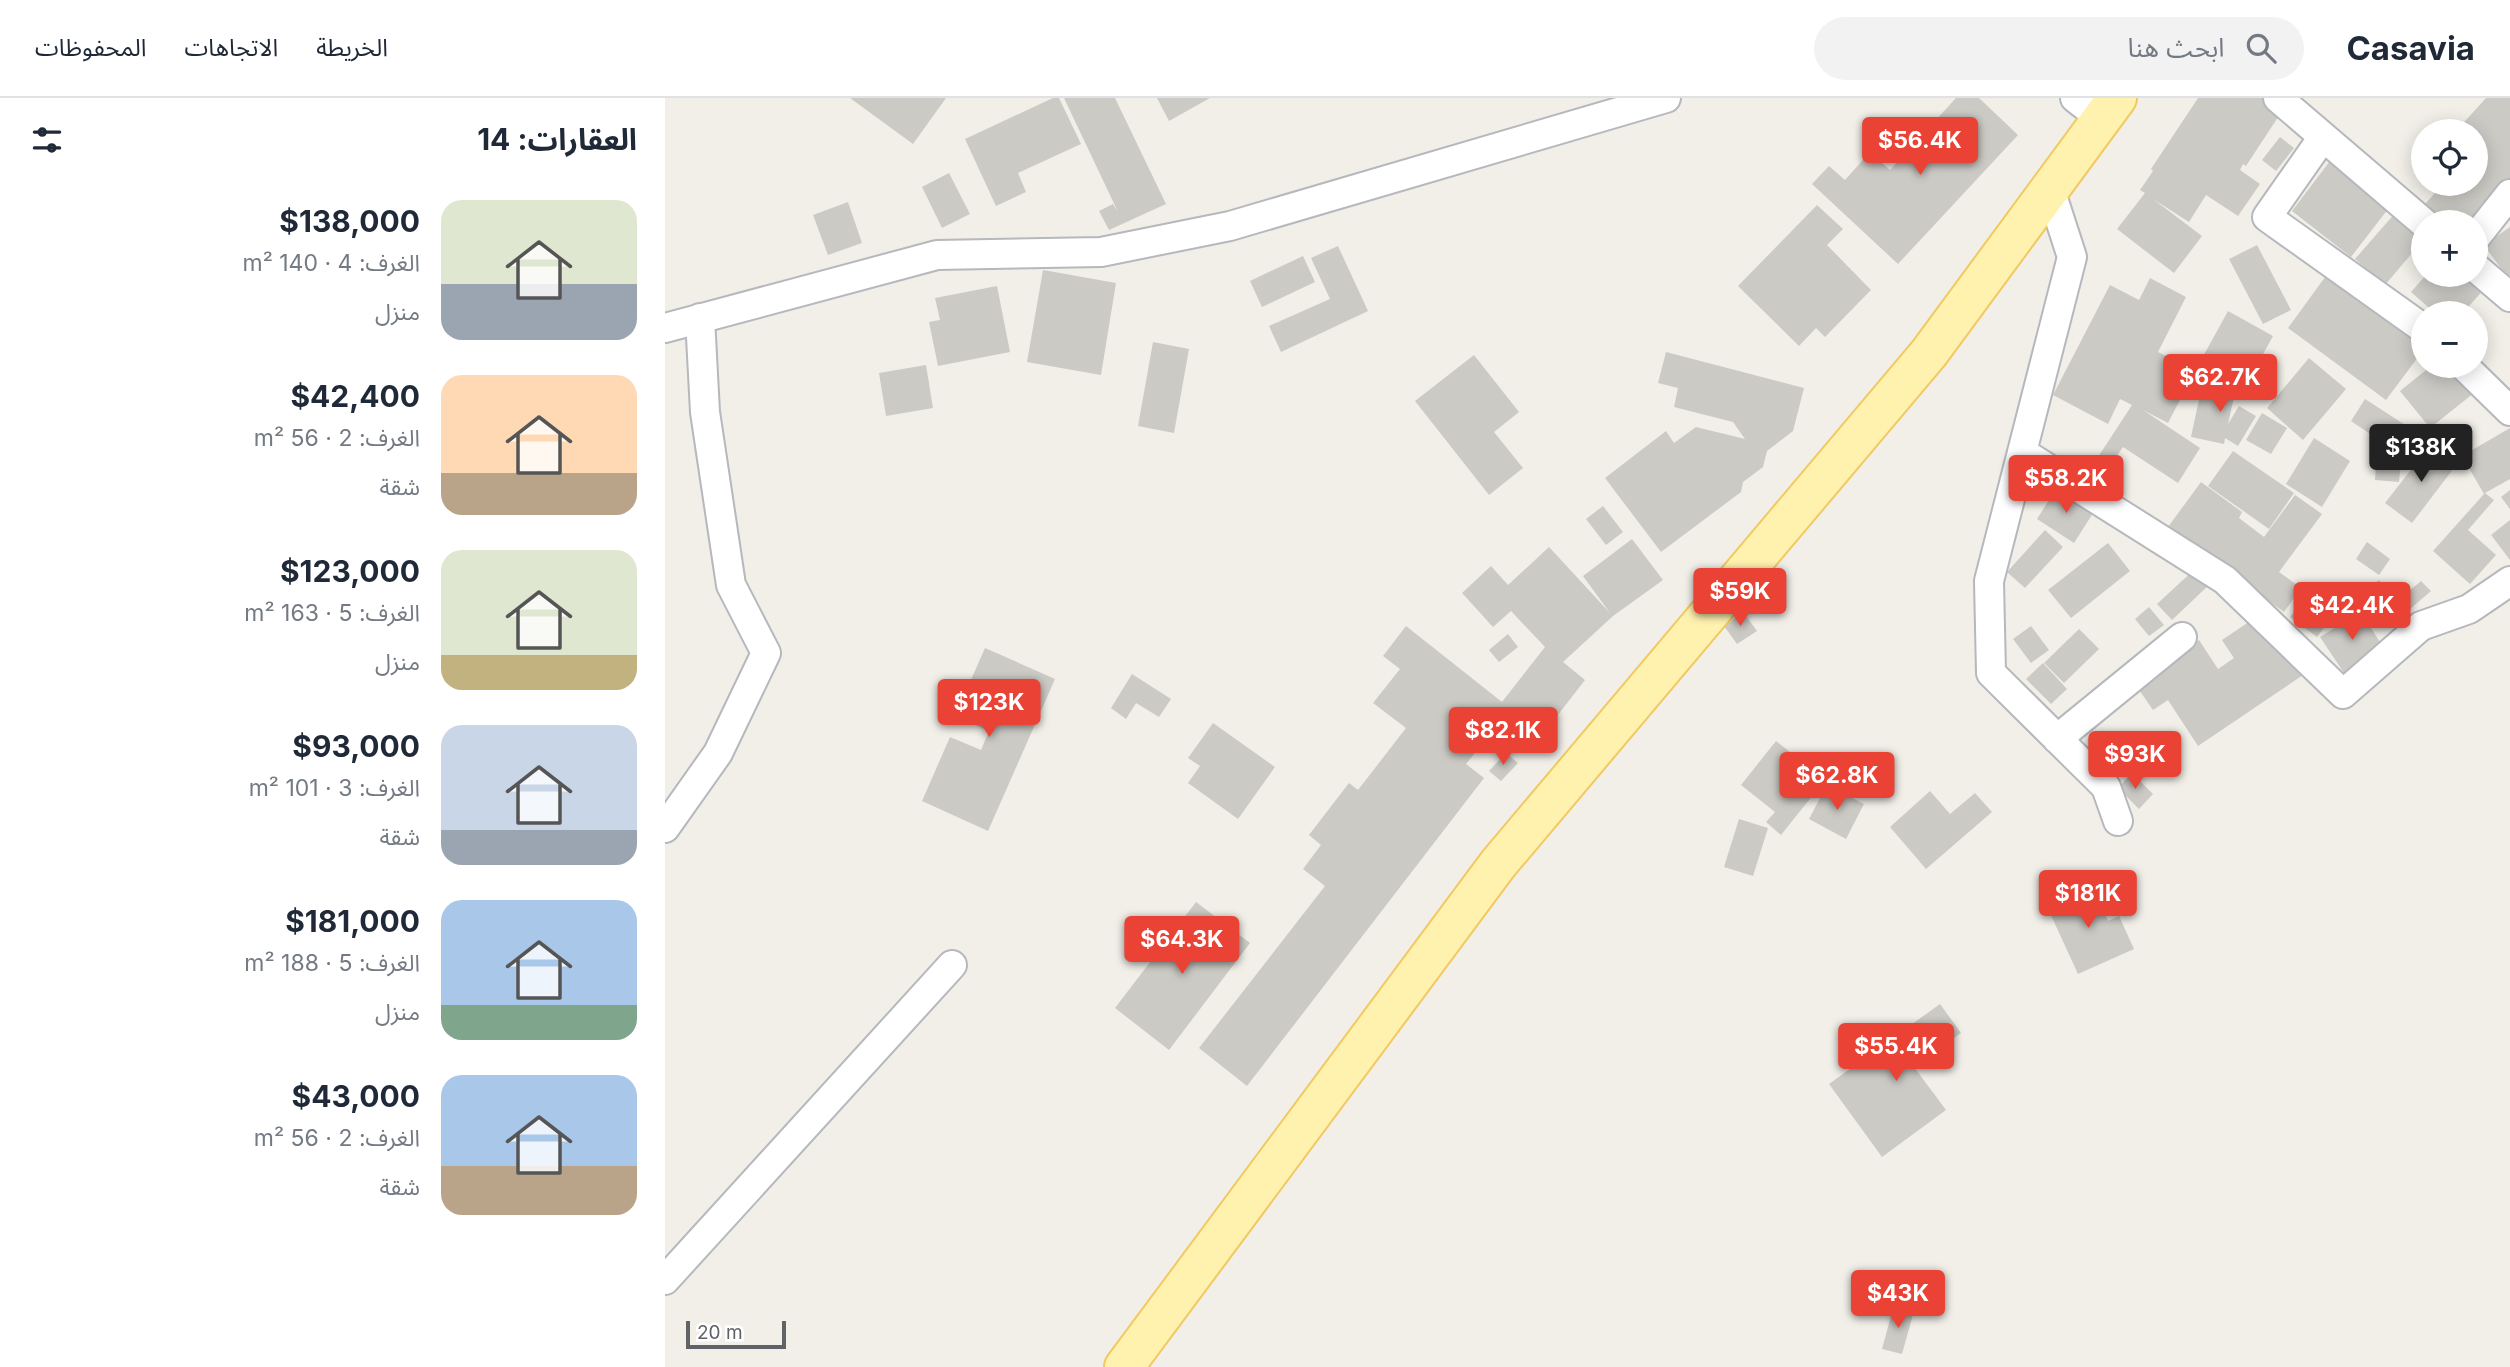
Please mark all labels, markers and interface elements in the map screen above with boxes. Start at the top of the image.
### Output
search box [1814,17,2304,80]
text: Casavia [2346,28,2475,68]
icon: search [2242,29,2280,67]
text: ابحث هنا [2128,32,2224,63]
text: المحفوظات [35,33,146,62]
text: الاتجاهات [184,33,278,62]
text: الخريطة [316,33,388,62]
pin: $56.4K [1863,118,1977,177]
map controls [2411,119,2488,378]
button: locate [2411,119,2488,196]
icon: filters [28,121,66,159]
text: العقارات: 14 [477,121,637,157]
text: $56.4K [1878,126,1962,154]
text: $138,000 [279,203,420,239]
button: + [2411,210,2488,287]
icon: home [497,228,581,312]
text: الغرف: 4 · 140 m² [242,249,420,277]
text: منزل [375,298,420,326]
button: − [2411,301,2488,378]
pin: $62.7K [2163,354,2277,414]
text: $62.7K [2179,363,2261,391]
text: $42,400 [290,378,420,414]
icon: home [497,403,581,487]
text: الغرف: 2 · 56 m² [254,424,420,452]
pin: $138K [2372,424,2470,484]
text: $138K [2385,433,2457,461]
pin: $58.2K [2009,456,2123,515]
text: $58.2K [2025,464,2107,492]
text: شقة [379,473,420,501]
text: $123,000 [280,553,420,589]
pin: $59K [1699,568,1781,628]
text: $59K [1709,577,1771,605]
icon: home [497,578,581,662]
pin: $42.4K [2295,582,2409,642]
text: $42.4K [2310,591,2394,619]
text: الغرف: 5 · 163 m² [244,599,420,627]
text: منزل [375,648,420,676]
pin: $123K [940,680,1038,739]
text: $123K [954,688,1024,716]
pin: $82.1K [1446,708,1560,767]
text: $82.1K [1465,716,1541,744]
text: $93,000 [292,728,420,764]
pin: $93K [2094,732,2176,791]
text: $93K [2104,740,2166,768]
pin: $62.8K [1780,752,1894,812]
icon: home [497,753,581,837]
text: $62.8K [1795,761,1879,789]
text: الغرف: 3 · 101 m² [249,774,420,802]
text: شقة [379,823,420,851]
pin: $181K [2039,870,2137,930]
text: $181K [2055,879,2121,907]
text: $181,000 [285,903,420,939]
pin: $64.3K [1125,916,1239,976]
text: $64.3K [1140,925,1224,953]
icon: home [497,928,581,1012]
text: الغرف: 5 · 188 m² [244,949,420,977]
text: منزل [375,998,420,1026]
pin: $55.4K [1839,1024,1953,1083]
text: $55.4K [1854,1032,1938,1060]
text: $43,000 [292,1078,420,1114]
icon: home [497,1103,581,1187]
text: الغرف: 2 · 56 m² [254,1124,420,1152]
text: شقة [379,1173,420,1201]
pin: $43K [1857,1270,1939,1330]
text: $43K [1867,1279,1929,1307]
scale bar [686,1318,786,1350]
text: 20 m [697,1321,743,1344]

